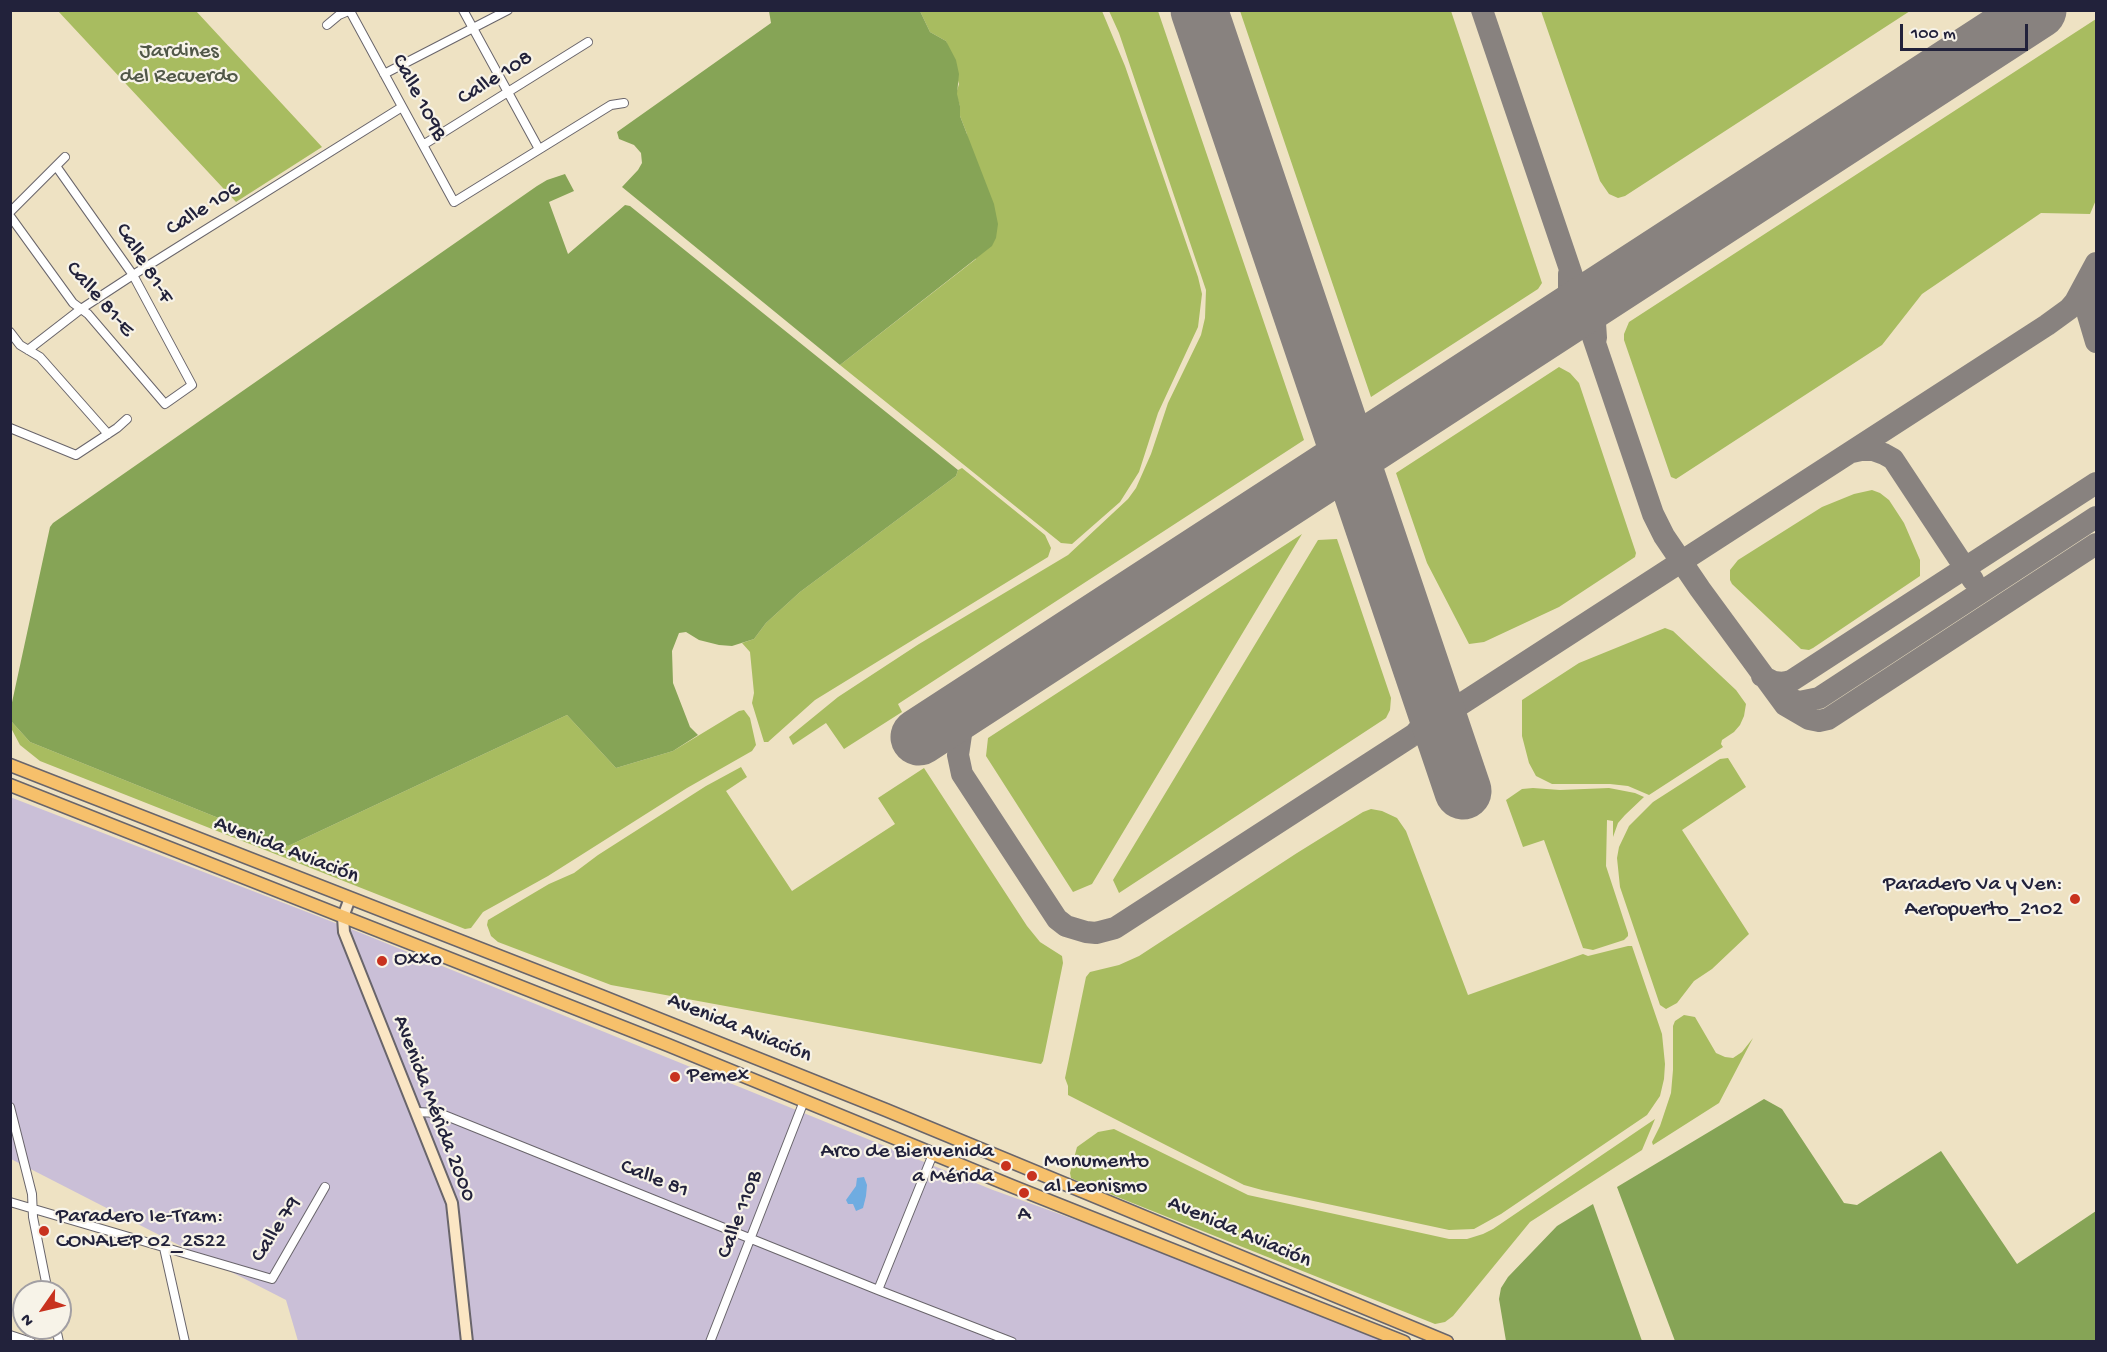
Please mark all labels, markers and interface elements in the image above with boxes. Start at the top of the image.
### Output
scale bar [1903,12,2030,50]
text: 100 m [1911,24,1956,45]
park label: Jardines del Recuerdo [120,40,238,92]
street label: Calle 108 [453,46,539,112]
street label: Calle 109B [384,50,452,146]
street label: Calle 106 [162,177,246,243]
street label: Calle 81-F [108,219,178,309]
street label: Calle 81-E [59,257,139,343]
street label: Avenida Aviación [210,811,362,891]
place label: Paradero Va y Ven: Aeropuerto_2102 [1883,873,2063,924]
marker: Paradero Va y Ven: Aeropuerto_2102 [2068,892,2082,906]
place label: Oxxo [394,948,442,974]
marker: Oxxo [375,954,389,968]
street label: Avenida Aviación [663,988,815,1070]
street label: Avenida Mérida 2000 [385,1012,481,1206]
place label: Pemex [687,1064,749,1090]
marker: Pemex [668,1070,682,1084]
place label: Arco de Bienvenida a Mérida [820,1140,994,1192]
place label: Monumento al Leonismo [1044,1150,1149,1202]
street label: Calle 81 [616,1154,692,1206]
marker: Arco de Bienvenida a Mérida [999,1159,1013,1173]
street label: Calle 110B [712,1167,770,1263]
marker: Monumento al Leonismo [1025,1169,1039,1183]
marker: A [1017,1186,1031,1200]
street label: Avenida Aviación [1163,1191,1315,1275]
street label: Calle 79 [246,1192,308,1268]
place label: A [1018,1203,1030,1229]
place label: Paradero Ie-Tram: CONALEP 02_2522 [56,1205,226,1256]
marker: Paradero Ie-Tram: CONALEP 02_2522 [37,1224,51,1238]
north arrow [12,1280,72,1340]
text: N [18,1310,39,1329]

